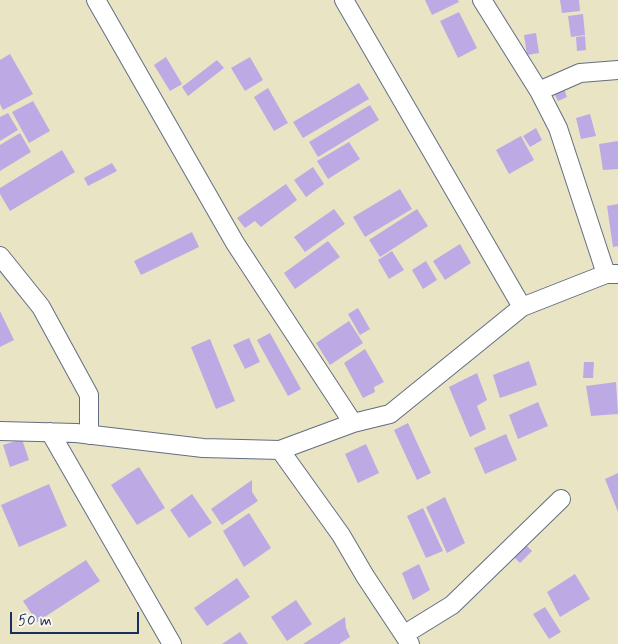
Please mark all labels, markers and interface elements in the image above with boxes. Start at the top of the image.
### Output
scale bar [12,602,141,634]
text: 50 m [18,611,52,631]

